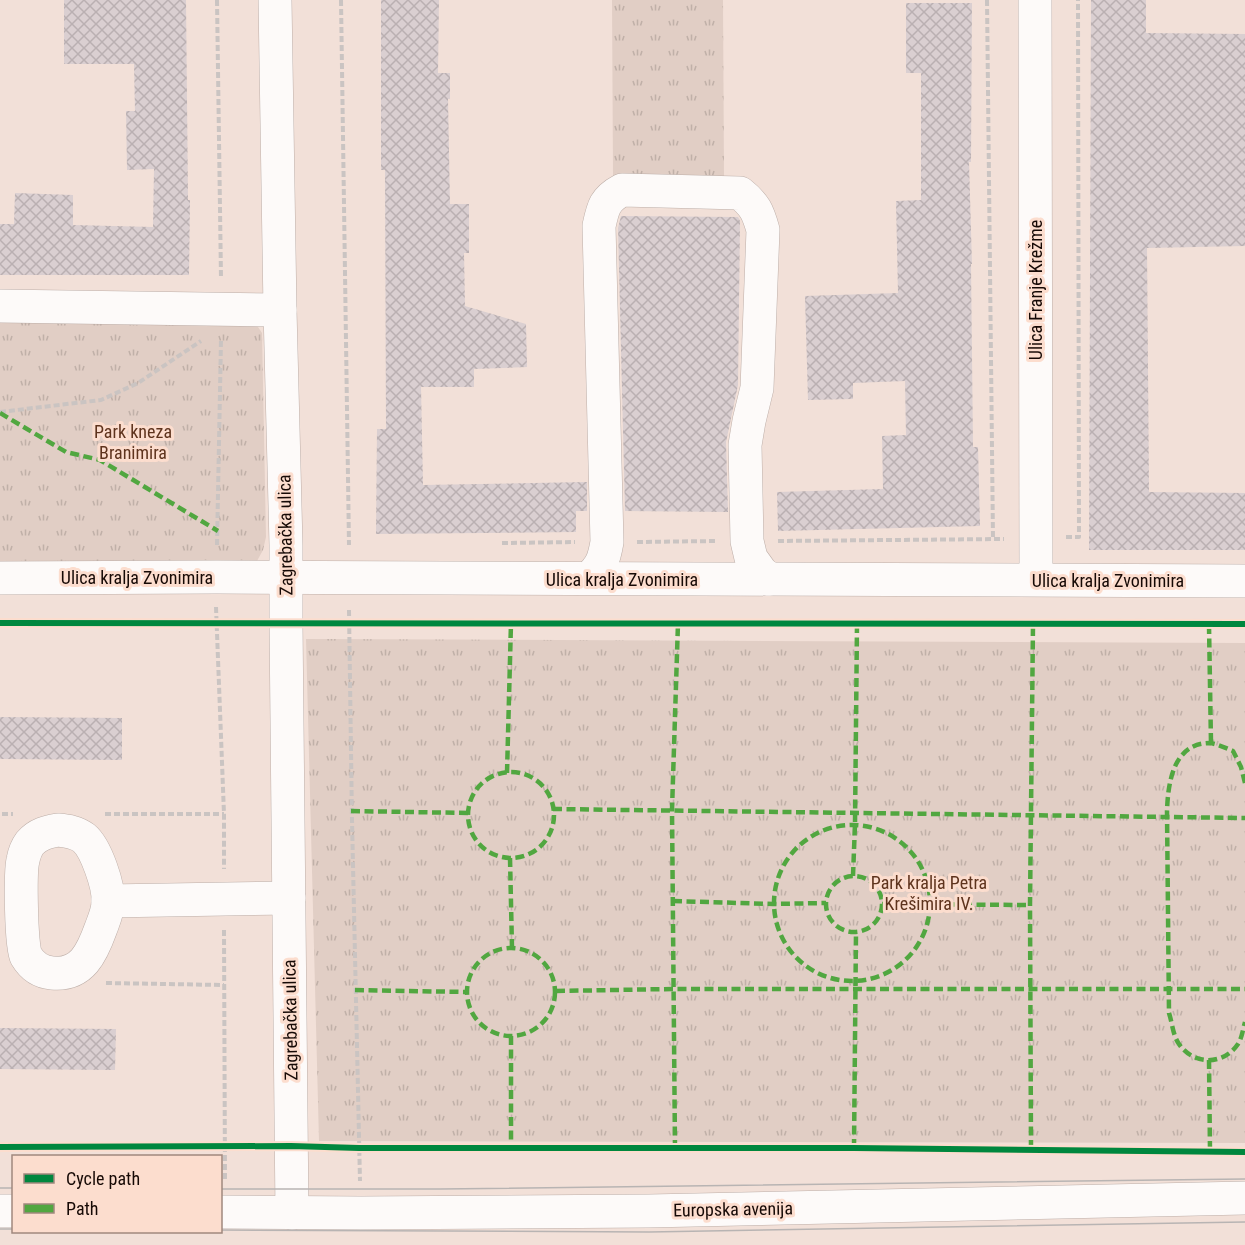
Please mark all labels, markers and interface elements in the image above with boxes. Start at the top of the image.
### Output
street label: Ulica Franje Krežme [1025,220,1046,360]
park label: Park kneza Branimira [94,421,172,463]
street label: Zagrebačka ulica [273,474,297,596]
street label: Ulica kralja Zvonimira [61,567,213,588]
street label: Ulica kralja Zvonimira [546,569,698,590]
street label: Ulica kralja Zvonimira [1032,570,1184,591]
park label: Park kralja Petra Krešimira IV. [871,872,987,914]
street label: Zagrebačka ulica [278,959,302,1081]
legend [12,1155,222,1233]
text: Cycle path [66,1168,140,1189]
street label: Europska avenija [673,1197,793,1221]
text: Path [66,1198,99,1219]

